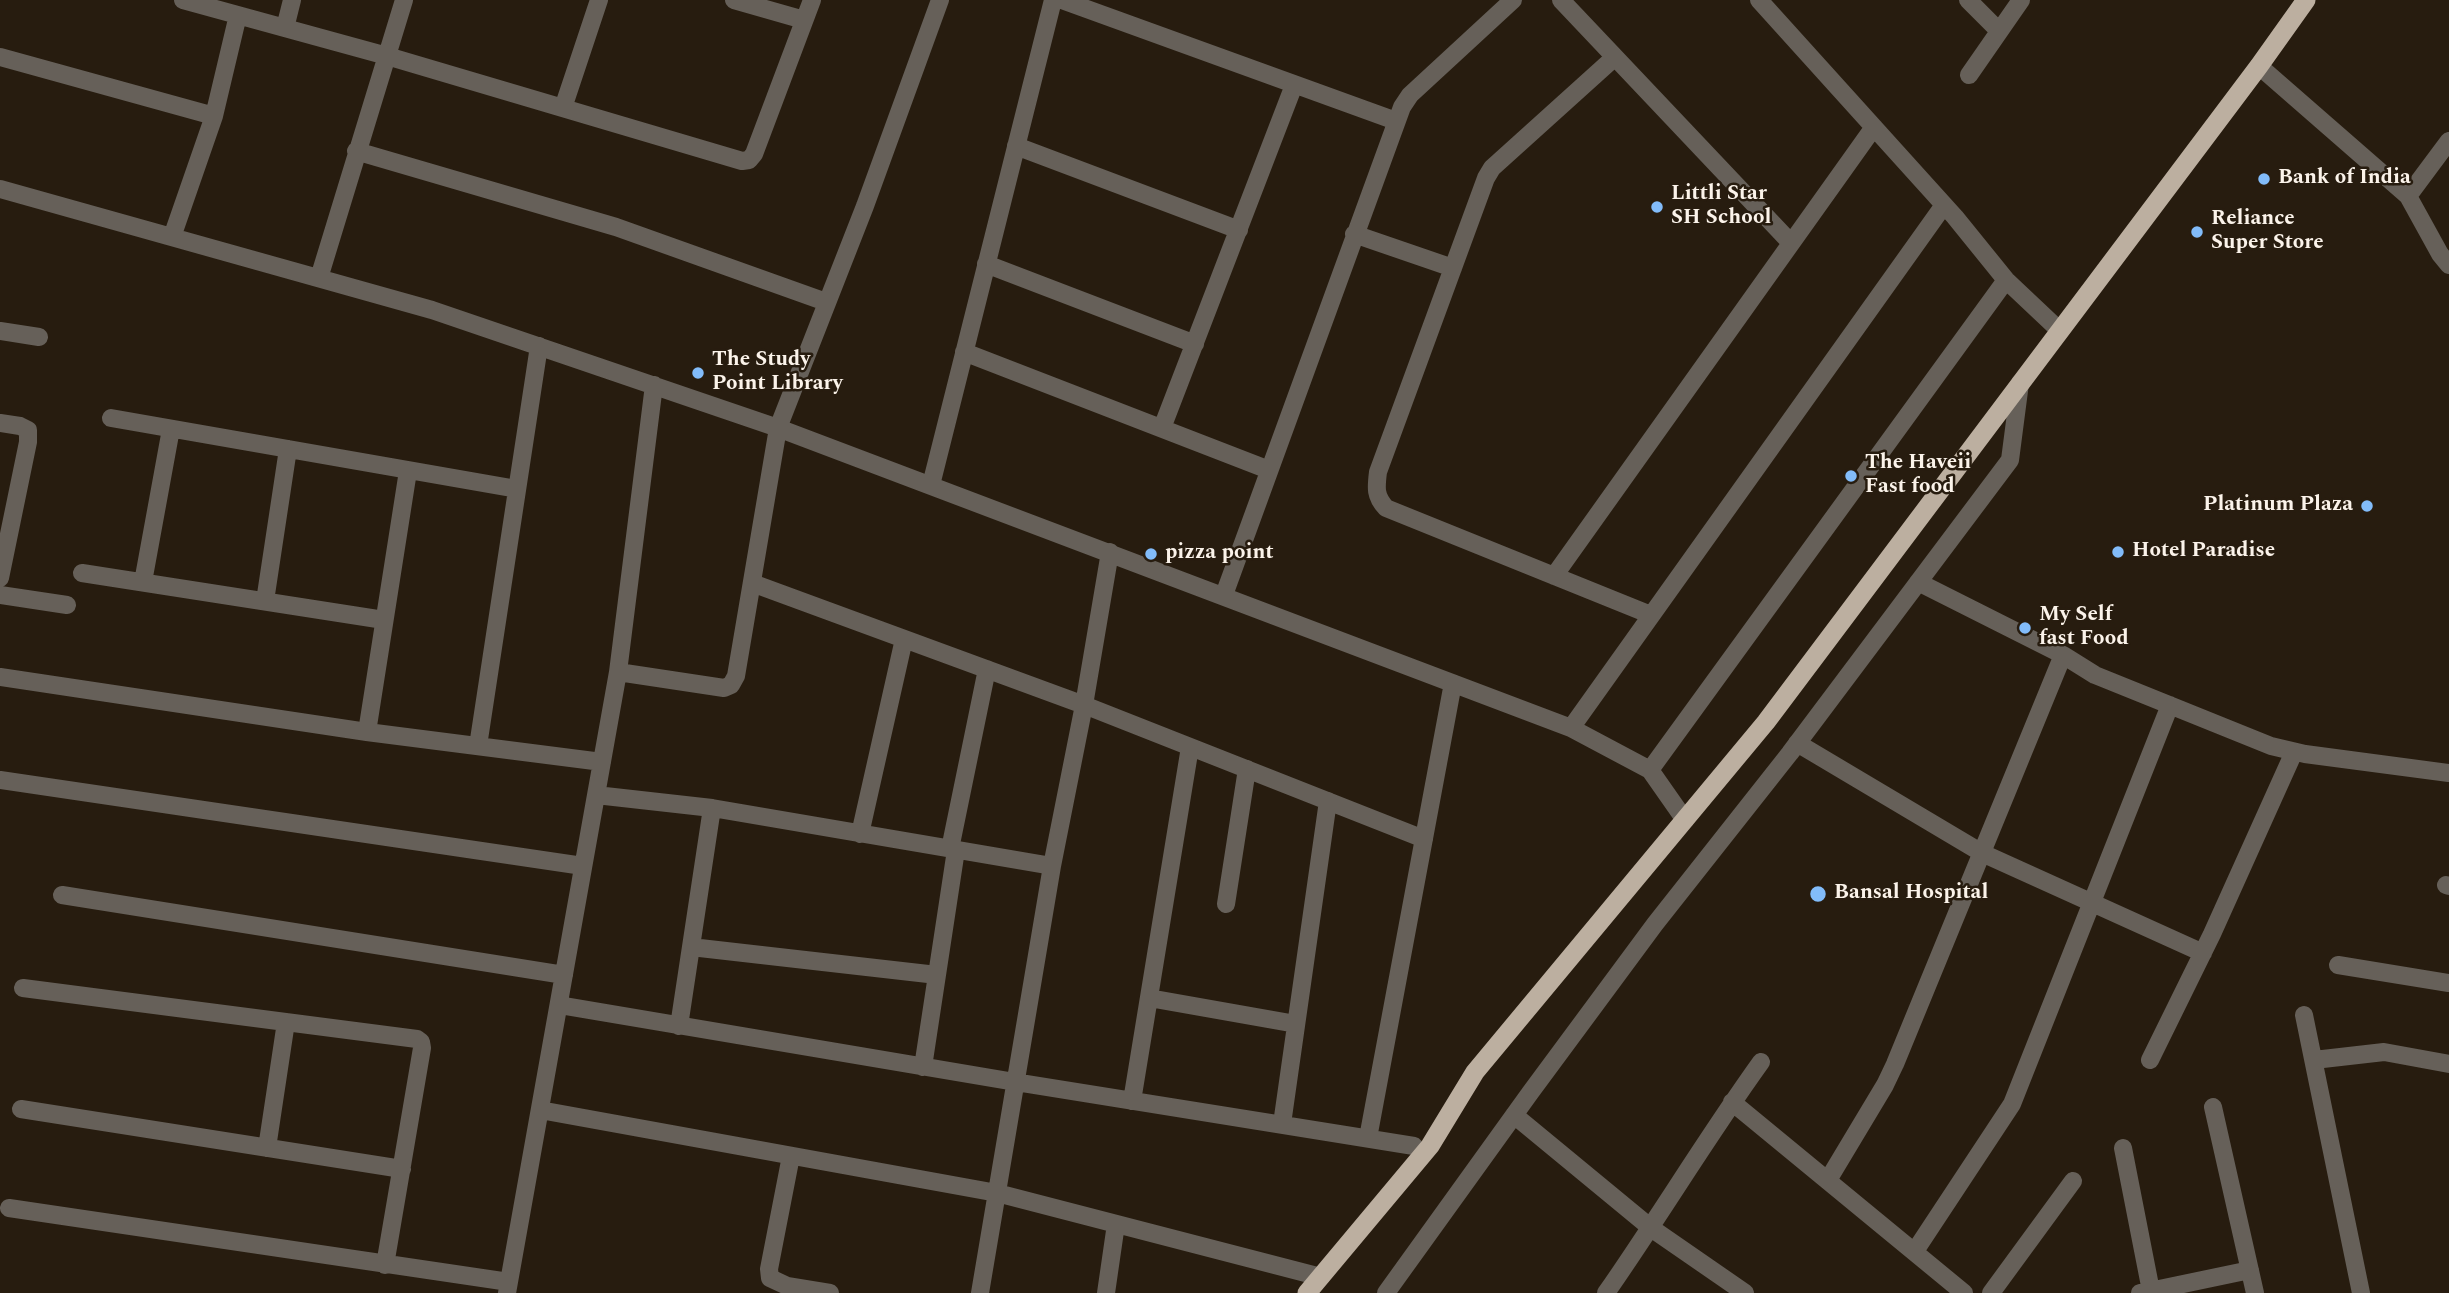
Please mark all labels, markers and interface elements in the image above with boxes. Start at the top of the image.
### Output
place label: Bank of India [2278,166,2411,192]
marker: Bank of India [2256,171,2272,187]
place label: Littli Star SH School [1671,182,1771,232]
marker: Littli Star SH School [1649,199,1665,215]
place label: Reliance Super Store [2211,207,2324,257]
marker: Reliance Super Store [2189,224,2205,240]
place label: The Study Point Library [712,348,843,398]
marker: The Study Point Library [690,365,706,381]
place label: The Haveii Fast food [1865,451,1971,501]
marker: The Haveii Fast food [1843,468,1859,484]
place label: Platinum Plaza [2203,493,2353,519]
marker: Platinum Plaza [2359,498,2375,514]
place label: Hotel Paradise [2132,539,2275,565]
place label: pizza point [1165,541,1274,567]
marker: Hotel Paradise [2110,544,2126,560]
marker: pizza point [1143,546,1159,562]
place label: My Self fast Food [2039,603,2129,653]
marker: My Self fast Food [2017,620,2033,636]
place label: Bansal Hospital [1834,881,1988,907]
marker: Bansal Hospital [1808,884,1828,904]

